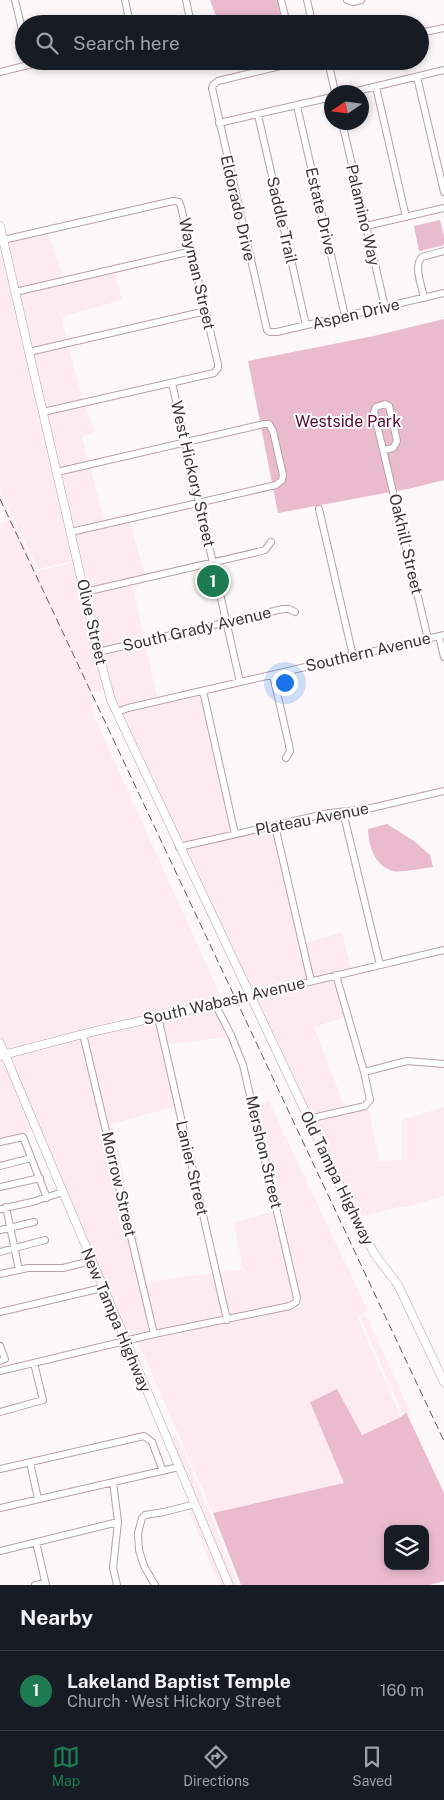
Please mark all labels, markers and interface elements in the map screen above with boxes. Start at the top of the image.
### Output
search box [15,15,429,70]
icon: search [33,29,61,57]
text: Search here [73,32,180,54]
north arrow [324,85,369,130]
street label: Eldorado Drive [217,153,259,263]
street label: Palamino Way [342,162,384,268]
street label: Estate Drive [302,165,340,257]
street label: Saddle Trail [263,175,301,265]
street label: Wayman Street [175,216,219,332]
street label: Aspen Drive [310,295,402,333]
street label: West Hickory Street [167,399,219,549]
park label: Westside Park [295,412,401,431]
street label: Oakhill Street [385,492,427,596]
pin: 1 [197,562,229,600]
street label: Olive Street [73,577,111,667]
street label: South Grady Avenue [121,603,273,655]
street label: Southern Avenue [304,628,432,676]
your location [272,670,298,696]
street label: Plateau Avenue [254,799,370,839]
street label: South Wabash Avenue [141,973,307,1029]
street label: Mershon Street [242,1094,286,1210]
street label: Old Tampa Highway [296,1108,378,1249]
street label: Lanier Street [172,1119,212,1217]
street label: Morrow Street [98,1129,140,1239]
street label: New Tampa Highway [77,1245,155,1396]
map controls [384,1525,429,1570]
button: layers [384,1525,429,1570]
text: Nearby [20,1605,93,1630]
text: Lakeland Baptist Temple [67,1670,291,1692]
text: 1 [33,1681,39,1700]
text: 160 m [380,1681,424,1700]
text: Church · West Hickory Street [67,1692,281,1711]
tab: Map [52,1743,80,1789]
tab: Directions [183,1743,249,1789]
tab: Saved [352,1743,392,1789]

